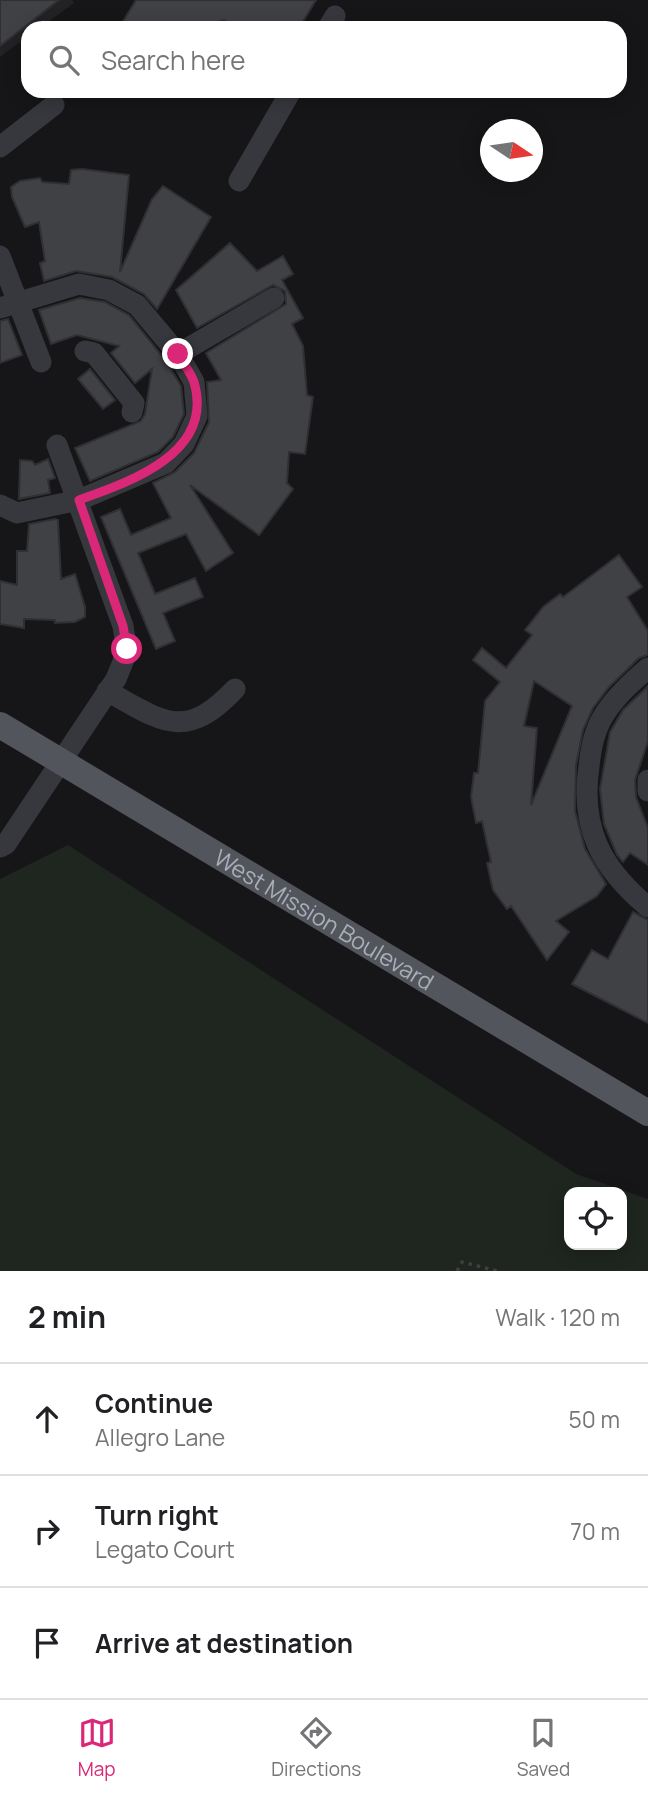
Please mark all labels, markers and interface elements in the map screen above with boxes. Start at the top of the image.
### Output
search box [21,21,627,98]
icon: search [45,41,83,79]
text: Search here [101,42,246,78]
north arrow [480,119,543,182]
route end [162,338,193,369]
route start [111,633,142,664]
street label: West Mission Boulevard [208,841,440,997]
map controls [564,1187,627,1250]
button: locate [564,1187,627,1250]
text: 2 min [28,1296,106,1337]
text: Walk · 120 m [495,1301,620,1333]
text: Continue [95,1385,213,1421]
icon: ahead [28,1400,66,1438]
text: 50 m [569,1403,620,1435]
text: Allegro Lane [95,1421,225,1453]
text: Turn right [95,1497,219,1533]
icon: right [28,1512,66,1550]
text: 70 m [570,1515,620,1547]
text: Legato Court [95,1533,235,1565]
icon: arrive [28,1624,66,1662]
text: Arrive at destination [95,1625,353,1661]
tab: Map [78,1714,116,1782]
tab: Directions [271,1714,361,1782]
tab: Saved [517,1714,570,1782]

